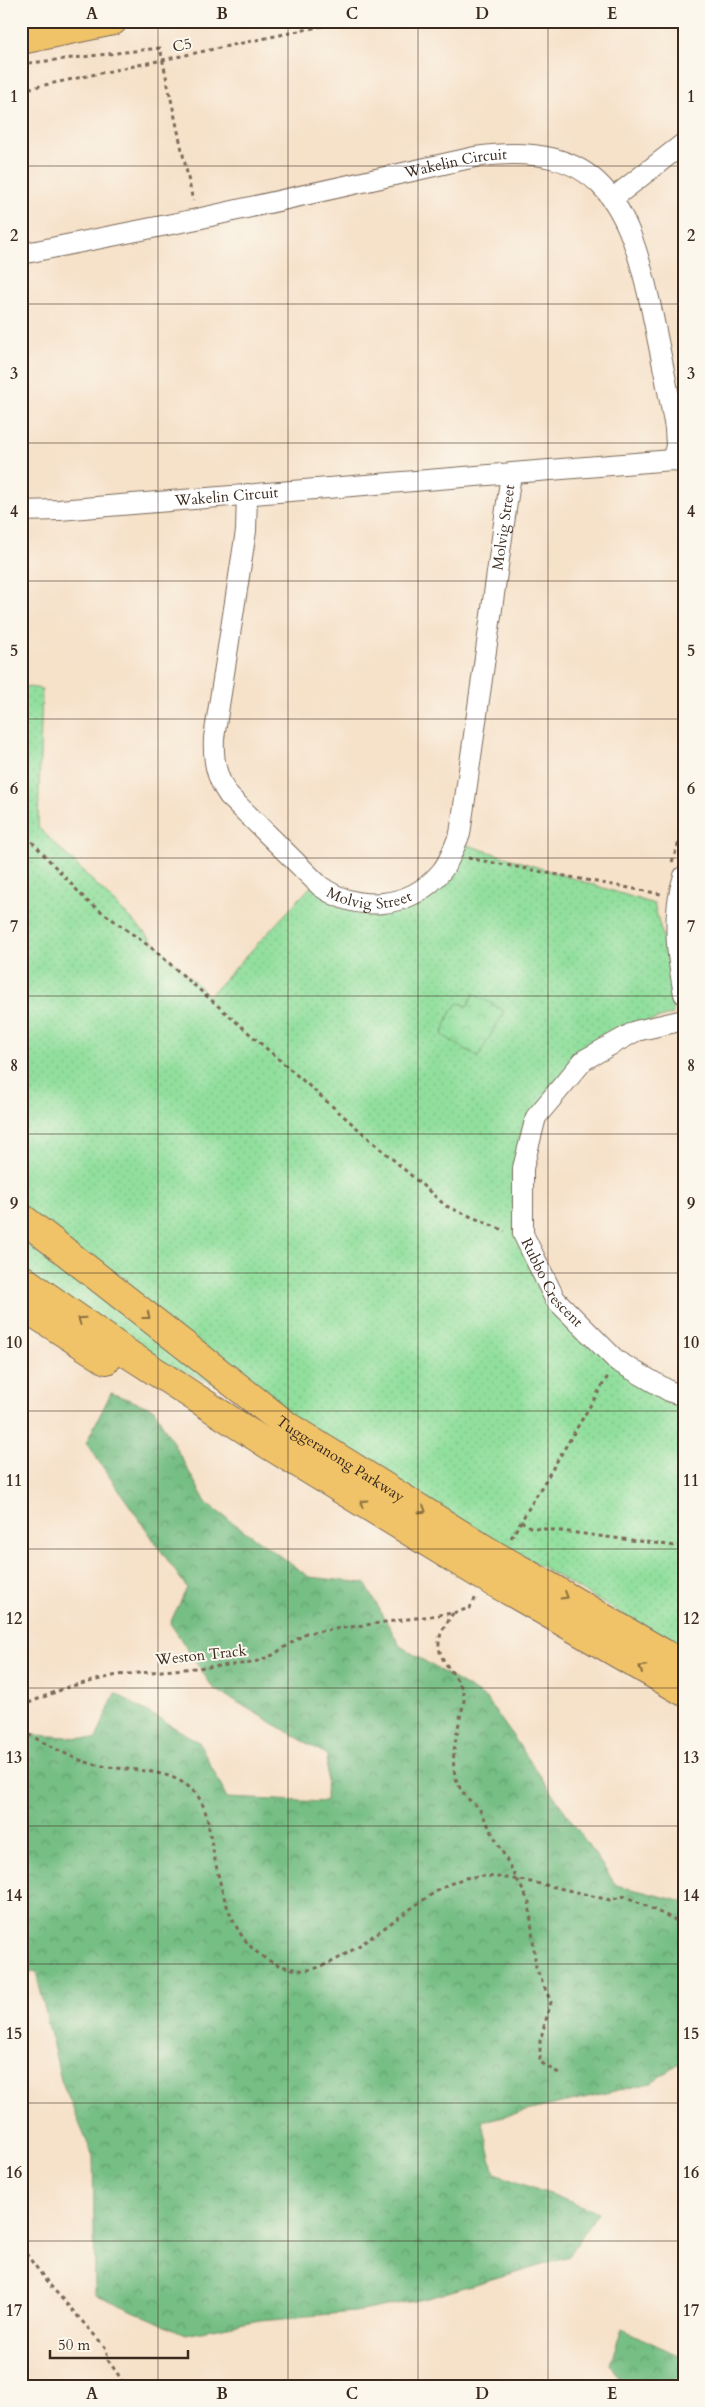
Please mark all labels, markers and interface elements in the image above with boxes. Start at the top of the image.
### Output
text: A [86,3,98,25]
text: B [216,3,228,25]
text: C [346,3,358,25]
text: D [475,3,489,25]
text: E [607,3,617,25]
street label: C5 [171,33,193,57]
text: 1 [10,86,18,108]
text: 1 [687,86,695,108]
street label: Wakelin Circuit [401,144,507,183]
text: 2 [10,225,18,247]
text: 2 [687,225,695,247]
text: 3 [10,363,18,385]
text: 3 [687,363,695,385]
street label: Wakelin Circuit [173,482,279,511]
street label: Molvig Street [487,483,519,572]
text: 4 [10,501,18,523]
text: 4 [687,501,695,523]
text: 5 [10,640,18,662]
text: 5 [687,640,695,662]
text: 6 [10,778,18,800]
text: 6 [687,778,695,800]
street label: Molvig Street [323,882,415,914]
text: 7 [10,916,18,938]
text: 7 [687,916,695,938]
text: 8 [10,1055,18,1077]
text: 8 [687,1055,695,1077]
text: 9 [10,1193,18,1215]
text: 9 [687,1193,695,1215]
street label: Rubbo Crescent [517,1235,588,1332]
one-way arrow [142,1310,151,1319]
one-way arrow [77,1317,87,1326]
text: 10 [6,1332,22,1354]
text: 10 [683,1332,699,1354]
street label: Tuggeranong Parkway [272,1411,408,1507]
text: 11 [6,1470,22,1492]
text: 11 [683,1470,699,1492]
one-way arrow [360,1499,369,1509]
one-way arrow [417,1504,426,1514]
one-way arrow [559,1590,568,1600]
text: 12 [6,1608,22,1630]
text: 12 [683,1608,699,1630]
street label: Weston Track [153,1640,248,1670]
one-way arrow [638,1664,647,1674]
text: 13 [6,1747,22,1769]
text: 13 [683,1747,699,1769]
text: 14 [6,1885,22,1907]
text: 14 [683,1885,699,1907]
text: 15 [6,2023,22,2045]
text: 15 [683,2023,699,2045]
text: 16 [6,2162,22,2184]
text: 16 [683,2162,699,2184]
text: 17 [6,2300,22,2322]
text: 17 [683,2300,699,2322]
scale bar [50,2327,188,2359]
text: 50 m [58,2335,90,2355]
text: A [86,2383,98,2405]
text: B [216,2383,228,2405]
text: C [346,2383,358,2405]
text: D [475,2383,489,2405]
text: E [607,2383,617,2405]

